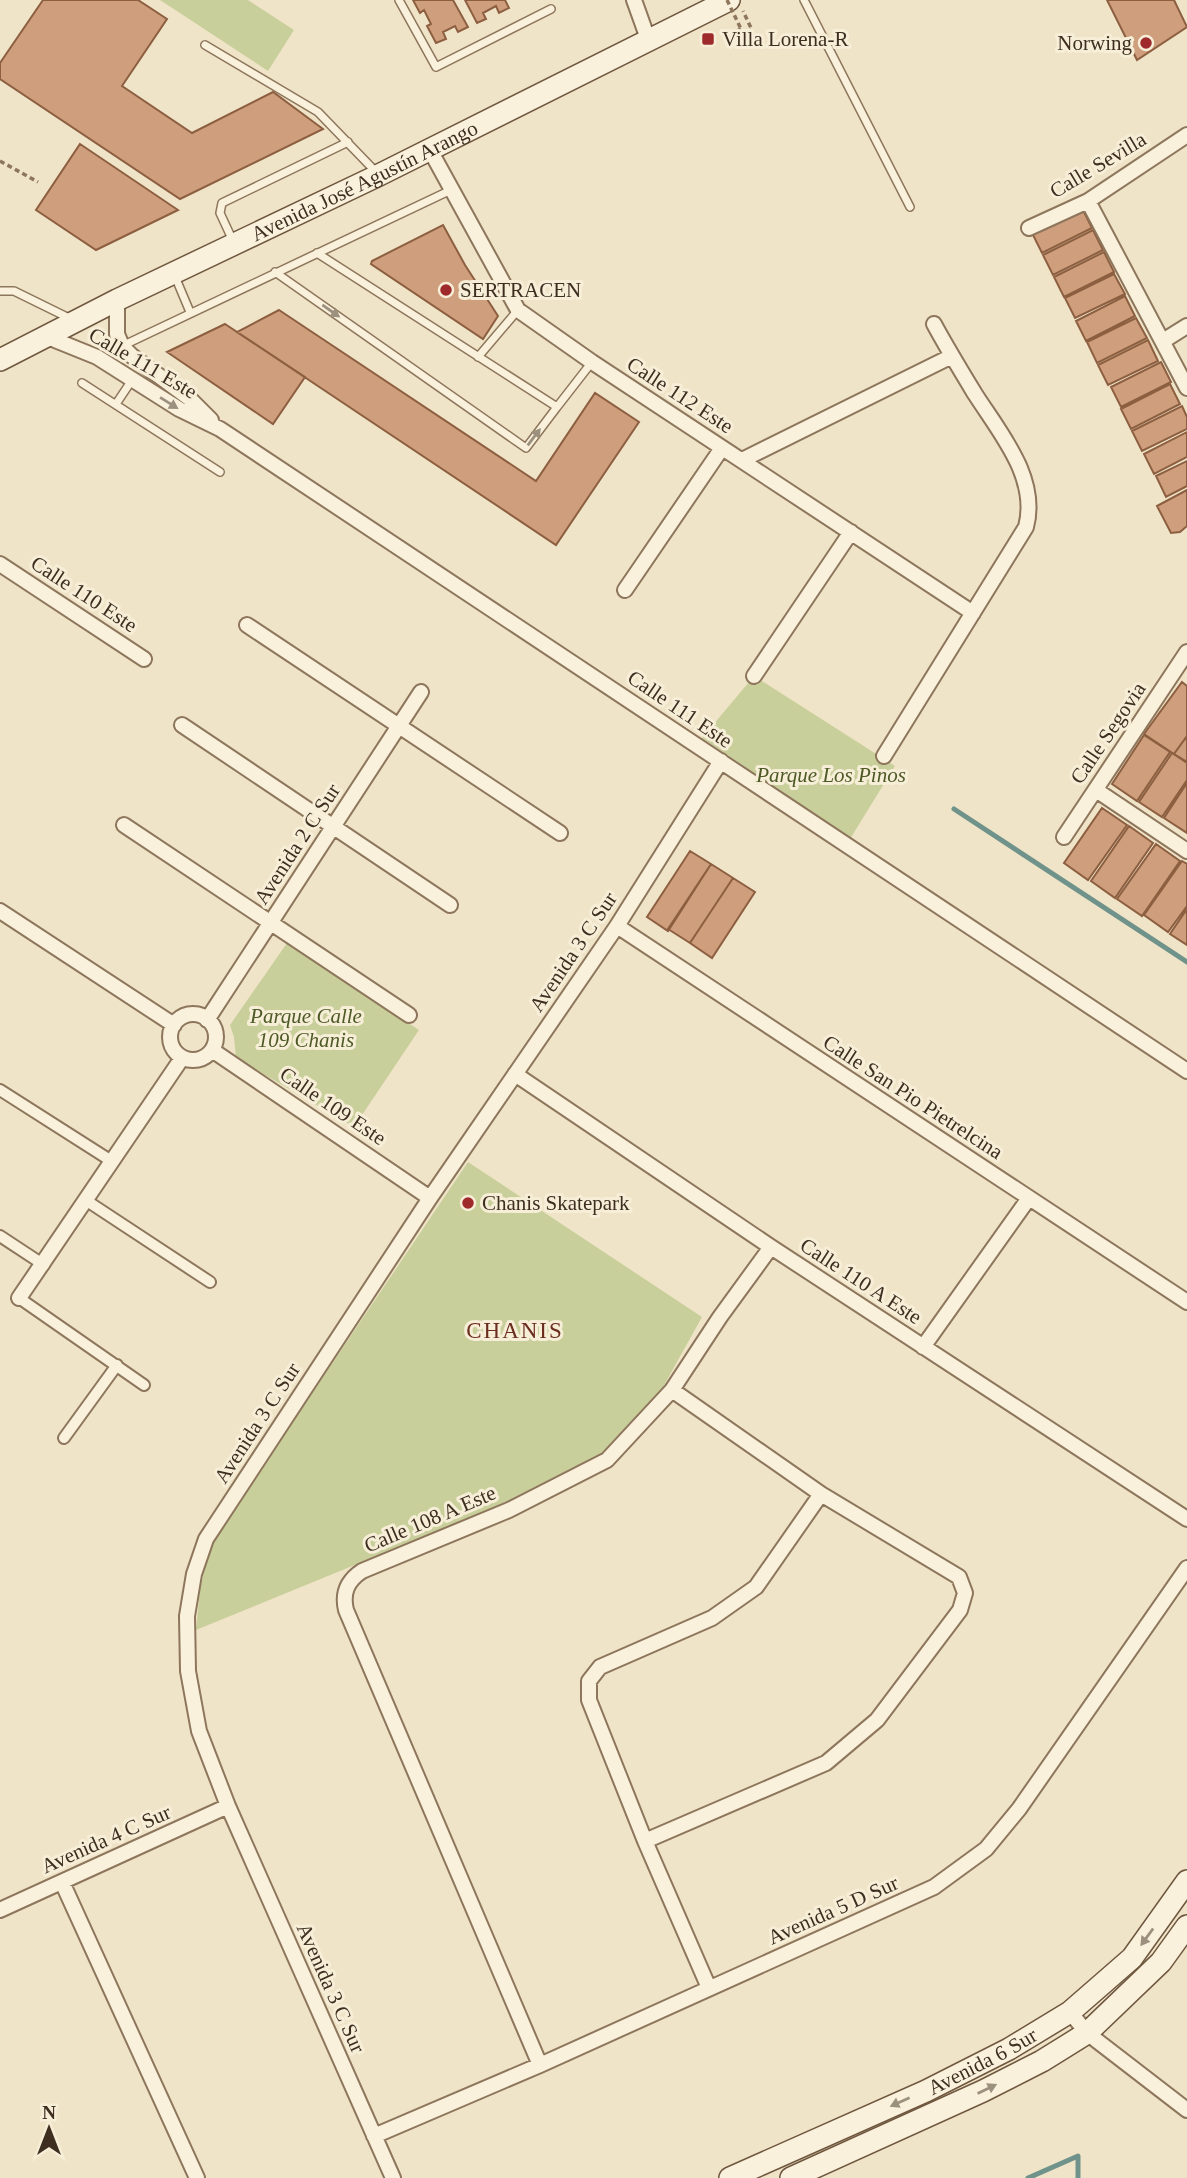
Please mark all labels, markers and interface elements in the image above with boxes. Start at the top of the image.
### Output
place label: Villa Lorena-R [722,27,848,51]
marker: Villa Lorena-R [700,31,716,47]
place label: Norwing [1057,31,1132,55]
marker: Norwing [1138,35,1154,51]
street label: Avenida José Agustín Arango [247,116,482,246]
street label: Calle Sevilla [1046,127,1151,203]
place label: SERTRACEN [460,278,581,302]
marker: SERTRACEN [438,282,454,298]
one-way arrow [322,304,340,318]
street label: Calle 111 Este [85,322,201,404]
street label: Calle 112 Este [622,352,738,438]
one-way arrow [160,396,178,410]
one-way arrow [527,428,542,446]
street label: Calle 110 Este [26,551,142,637]
street label: Calle 111 Este [623,665,737,753]
street label: Calle Segovia [1065,677,1151,788]
park label: Parque Los Pinos [755,763,906,787]
street label: Avenida 2 C Sur [249,779,345,909]
street label: Avenida 3 C Sur [524,888,622,1016]
park label: Parque Calle 109 Chanis [249,1004,362,1052]
street label: Calle San Pio Pietrelcina [819,1030,1008,1164]
street label: Calle 109 Este [276,1062,390,1150]
place label: Chanis Skatepark [482,1191,630,1215]
marker: Chanis Skatepark [460,1195,476,1211]
street label: Calle 110 A Este [796,1233,926,1329]
district label: CHANIS [466,1318,564,1343]
street label: Avenida 3 C Sur [209,1358,305,1488]
street label: Calle 108 A Este [361,1480,499,1558]
street label: Avenida 4 C Sur [38,1800,174,1878]
street label: Avenida 5 D Sur [764,1871,902,1949]
street label: Avenida 3 C Sur [292,1920,370,2056]
one-way arrow [1140,1928,1154,1946]
street label: Avenida 6 Sur [924,2023,1041,2100]
one-way arrow [977,2084,997,2095]
north arrow [14,2094,84,2164]
one-way arrow [890,2096,910,2108]
text: N [42,2102,56,2123]

